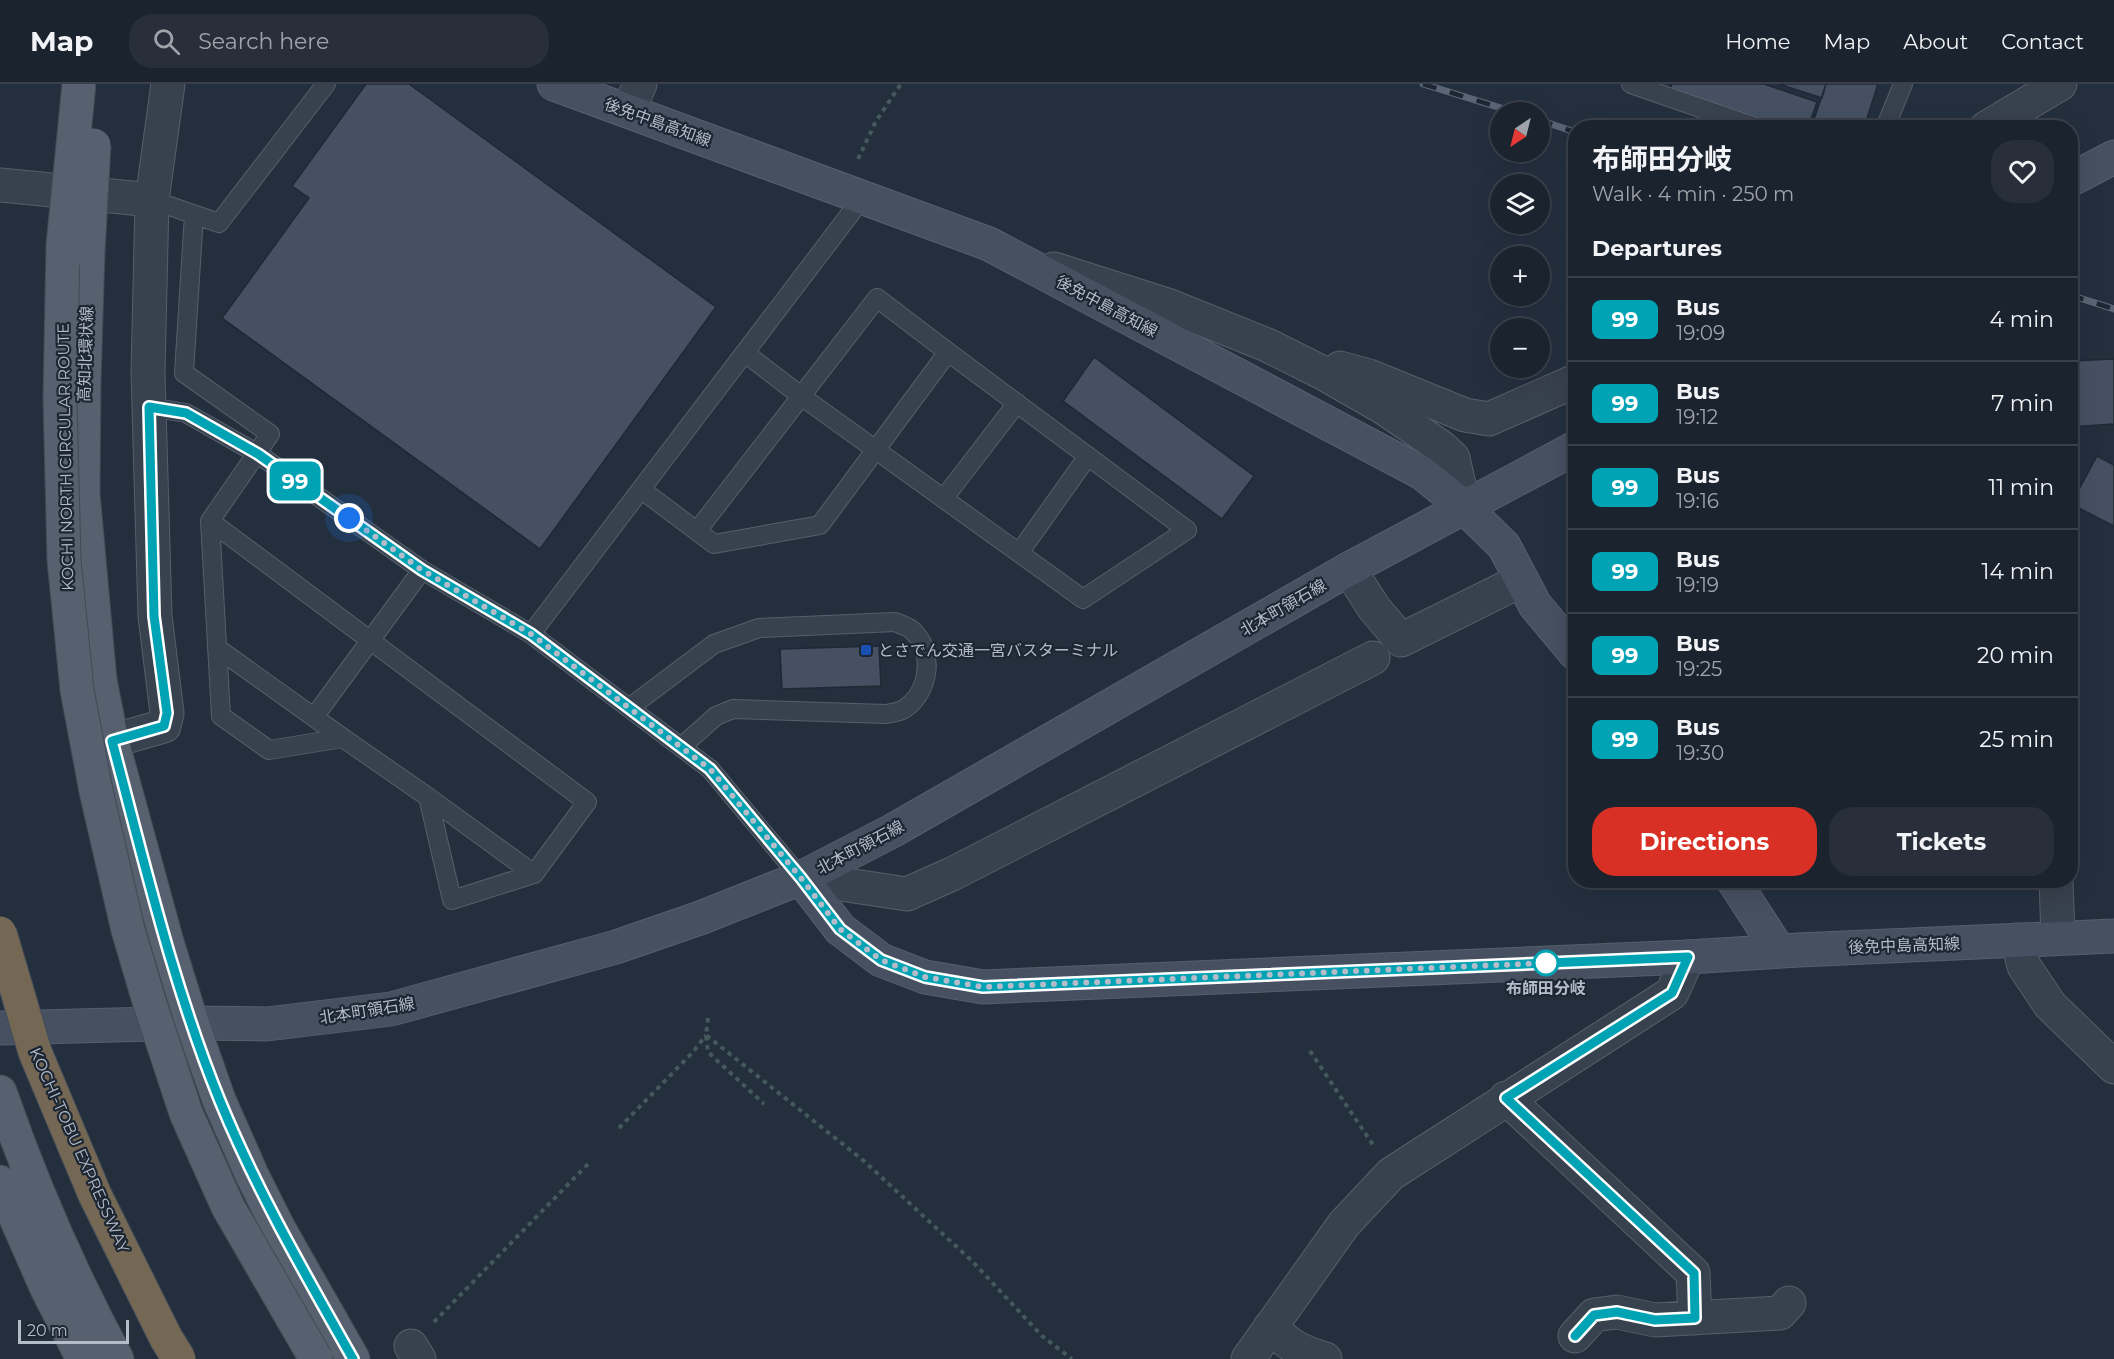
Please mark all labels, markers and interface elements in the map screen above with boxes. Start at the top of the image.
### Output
search box [129,14,549,68]
text: Map [30,24,93,58]
icon: search [150,25,183,58]
text: Search here [198,28,329,55]
text: Home [1725,29,1790,54]
text: Map [1823,29,1870,54]
text: About [1903,29,1968,54]
text: Contact [2001,29,2084,54]
street label: 後免中島高知線 [602,94,714,151]
north arrow [1490,102,1550,162]
map controls [1490,102,1550,378]
button: heart [1991,140,2054,203]
text: 布師田分岐 [1592,142,1732,176]
button: layers [1490,174,1550,234]
text: Walk · 4 min · 250 m [1592,182,1794,206]
text: Departures [1592,235,1722,262]
button: + [1490,246,1550,306]
street label: 後免中島高知線 [1053,272,1161,341]
text: Bus [1676,294,1720,321]
street label: 高知北環状線 [74,306,97,402]
text: 4 min [1990,306,2054,333]
text: 99 [1612,307,1638,332]
button: − [1490,318,1550,378]
text: 19:09 [1676,321,1725,345]
street label: KOCHI NORTH CIRCULAR ROUTE [54,323,77,591]
text: Bus [1676,378,1720,405]
text: 7 min [1991,390,2054,417]
text: 99 [1612,391,1638,416]
text: 19:12 [1676,405,1718,429]
line badge: 99 [268,462,322,500]
text: Bus [1676,462,1720,489]
text: 99 [282,469,308,494]
text: 11 min [1988,474,2054,501]
text: 99 [1612,475,1638,500]
text: 19:16 [1676,489,1719,513]
your location [334,503,364,533]
text: Bus [1676,546,1720,573]
text: 14 min [1982,558,2054,585]
text: 99 [1612,559,1638,584]
text: 19:19 [1676,573,1719,597]
street label: 北本町領石線 [1237,575,1330,640]
text: Bus [1676,630,1720,657]
place label: とさでん交通一宮バスターミナル [878,641,1118,660]
text: 20 min [1977,642,2054,669]
marker: とさでん交通一宮バスターミナル [859,643,873,657]
text: 99 [1612,643,1638,668]
text: 19:25 [1676,657,1722,681]
text: Bus [1676,714,1720,741]
text: 25 min [1979,726,2054,753]
text: 99 [1612,727,1638,752]
text: 19:30 [1676,741,1724,765]
button: Directions [1592,807,1817,876]
button: Tickets [1829,807,2054,876]
street label: 北本町領石線 [813,817,907,878]
street label: 後免中島高知線 [1848,934,1960,957]
marker: 布師田分岐 [1533,950,1559,976]
place label: 布師田分岐 [1506,979,1586,998]
street label: 北本町領石線 [318,994,416,1027]
street label: KOCHI-TOBU EXPRESSWAY [26,1045,134,1256]
scale bar [18,1317,129,1344]
text: 20 m [27,1321,68,1340]

